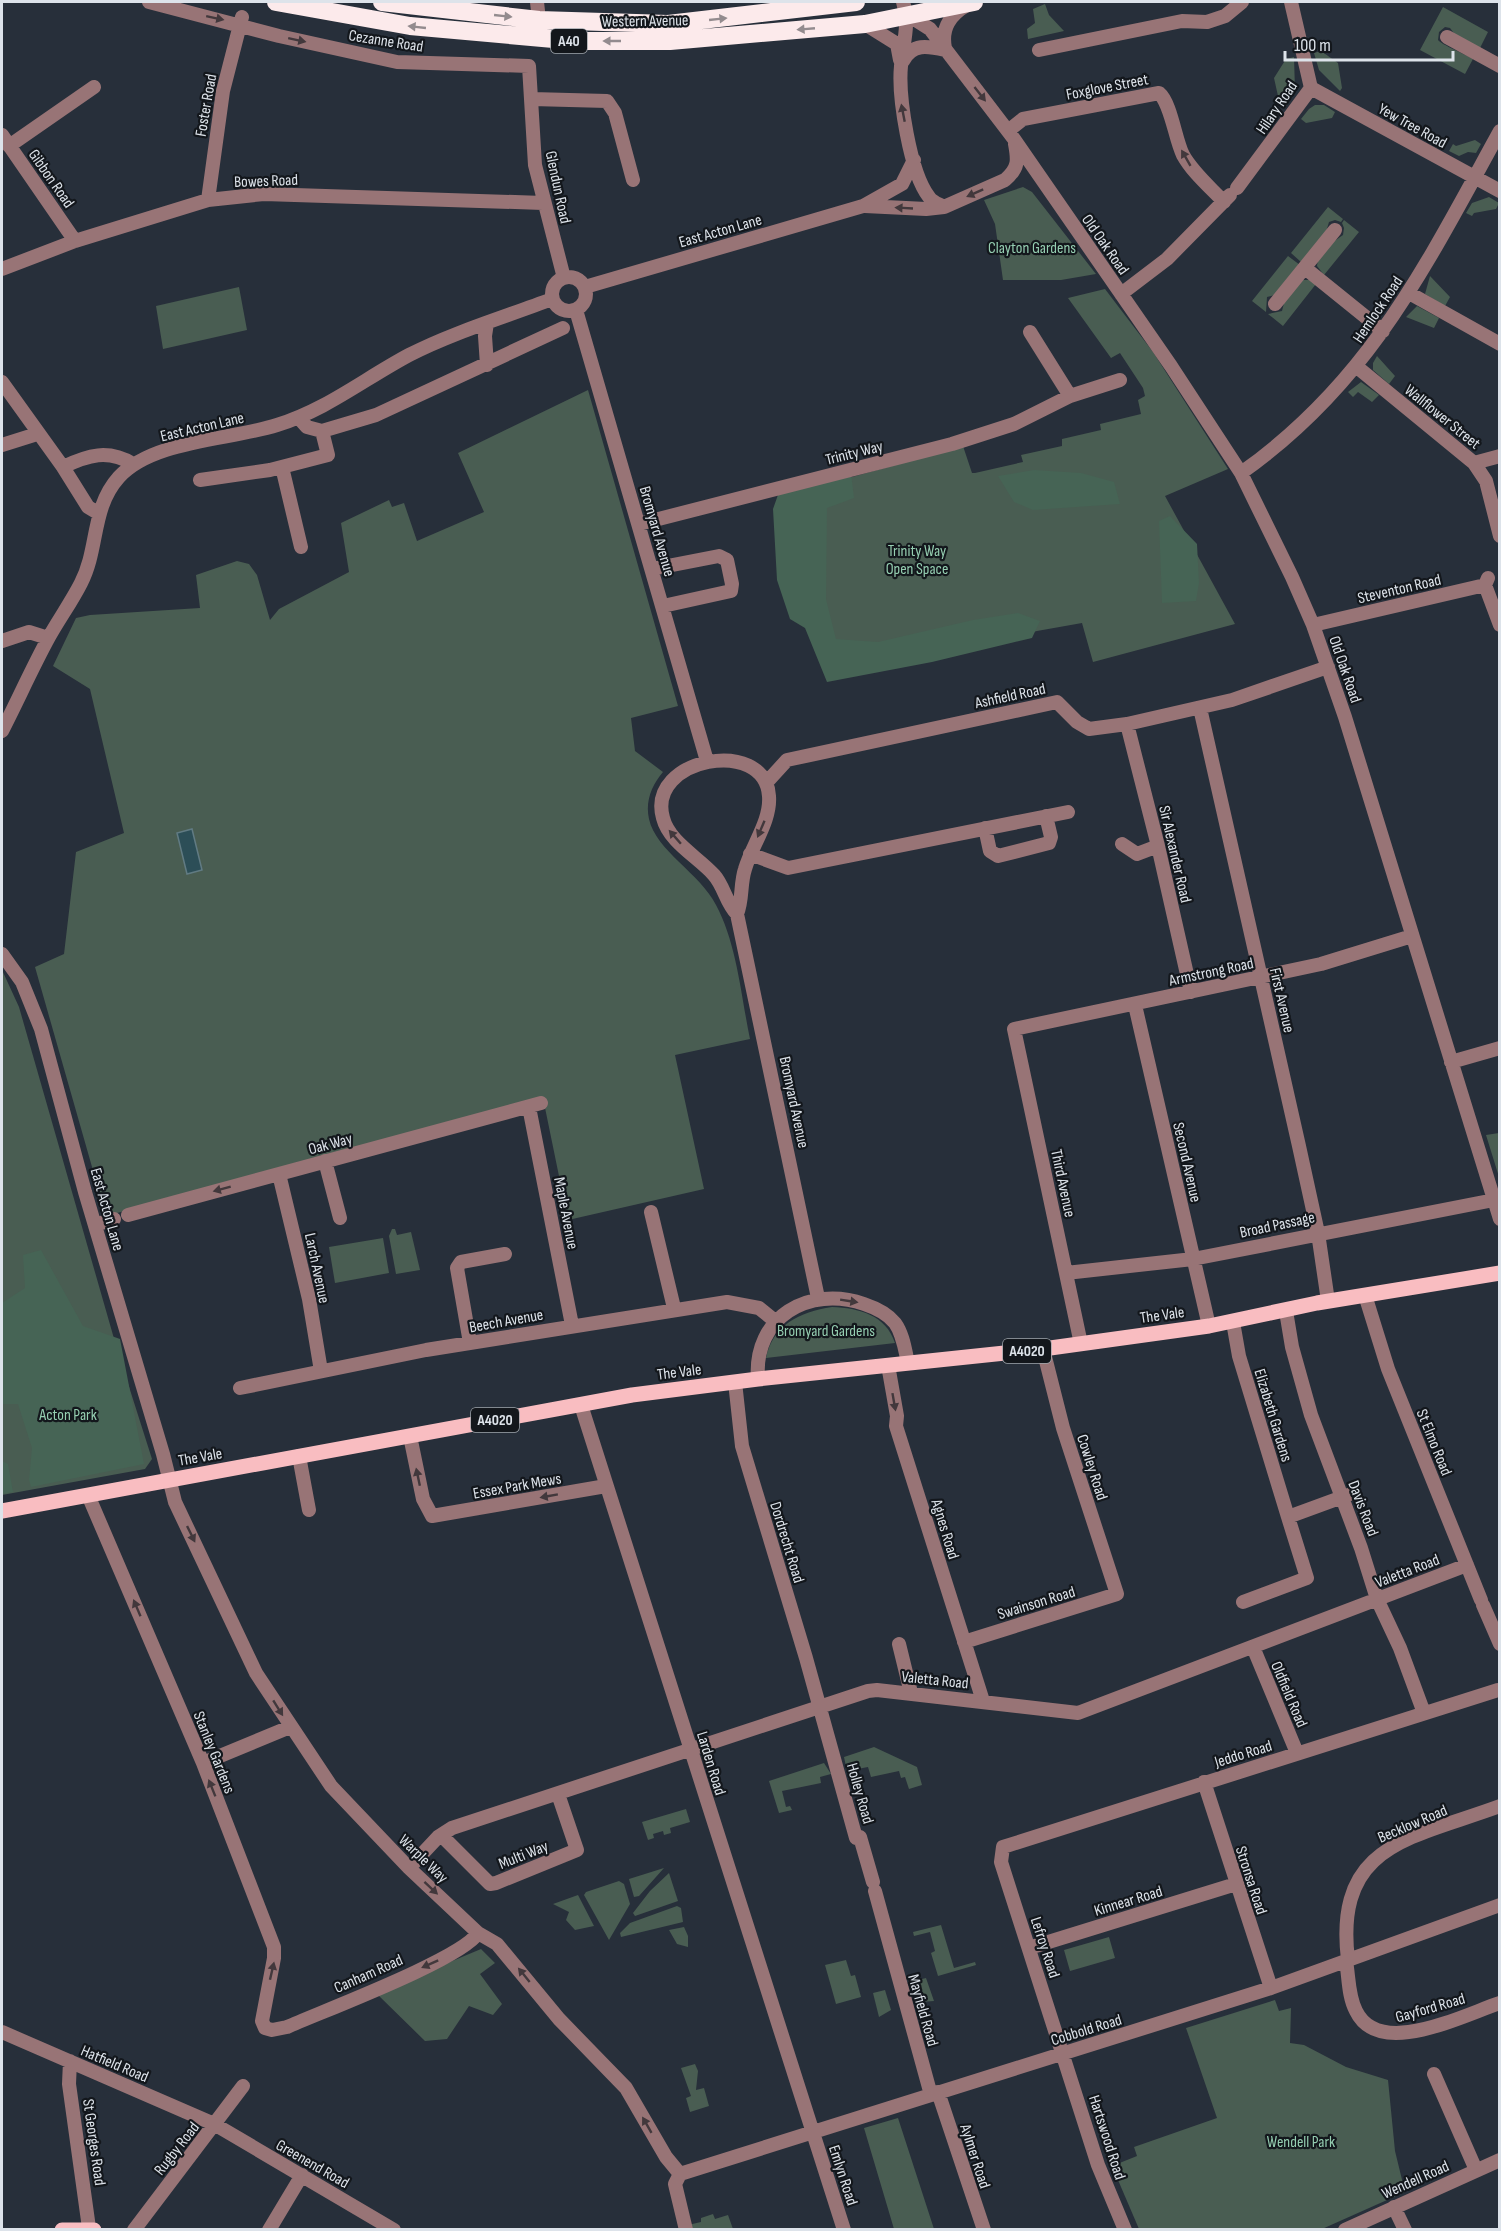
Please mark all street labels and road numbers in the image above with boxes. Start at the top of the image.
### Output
street label: Western Avenue [602,11,688,32]
street label: Cezanne Road [347,26,424,57]
road number: A40 [551,29,587,53]
street label: Foxglove Street [1065,70,1150,105]
street label: Foster Road [192,72,221,138]
street label: Hilary Road [1252,78,1302,138]
street label: Yew Tree Road [1375,100,1450,153]
street label: Gibbon Road [24,146,78,212]
street label: Glendun Road [541,149,574,225]
street label: Bowes Road [234,171,298,192]
street label: East Acton Lane [677,211,764,252]
street label: Old Oak Road [1077,211,1132,279]
street label: Hemlock Road [1349,273,1407,347]
street label: Wallflower Street [1400,381,1484,454]
street label: East Acton Lane [159,409,246,446]
street label: Trinity Way [824,437,885,470]
street label: Bromyard Avenue [635,484,679,579]
street label: Steventon Road [1356,571,1443,608]
street label: Old Oak Road [1324,634,1365,705]
street label: Ashfield Road [972,680,1047,713]
street label: Sir Alexander Road [1154,804,1195,905]
street label: Armstrong Road [1166,954,1255,991]
street label: First Avenue [1265,966,1298,1035]
street label: Bromyard Avenue [775,1055,813,1150]
street label: Second Avenue [1168,1121,1205,1204]
street label: Oak Way [306,1129,354,1159]
street label: Third Avenue [1046,1148,1079,1219]
street label: East Acton Lane [86,1166,127,1253]
street label: Maple Avenue [549,1175,582,1251]
street label: Broad Passage [1238,1208,1317,1243]
street label: Larch Avenue [300,1231,333,1305]
street label: The Vale [1139,1303,1186,1328]
street label: Beech Avenue [468,1306,545,1337]
road number: A4020 [1003,1339,1051,1363]
street label: The Vale [656,1360,702,1385]
street label: Elizabeth Gardens [1249,1367,1296,1464]
street label: St Elmo Road [1412,1407,1456,1479]
road number: A4020 [471,1408,519,1432]
street label: Cowley Road [1072,1432,1111,1503]
street label: The Vale [177,1444,224,1471]
street label: Essex Park Mews [472,1469,563,1504]
street label: Davis Road [1343,1478,1382,1539]
street label: Agnes Road [926,1496,963,1562]
street label: Dordrecht Road [765,1500,808,1585]
street label: Valetta Road [1373,1550,1442,1592]
street label: Swainson Road [995,1583,1077,1624]
street label: Oldfield Road [1266,1659,1311,1730]
street label: Valetta Road [900,1668,969,1693]
street label: Stanley Gardens [189,1709,239,1797]
street label: Larden Road [692,1729,729,1798]
street label: Jeddo Road [1212,1737,1274,1772]
street label: Holley Road [842,1761,877,1826]
street label: Becklow Road [1375,1801,1450,1848]
street label: Warple Way [394,1831,452,1887]
street label: Multi Way [496,1837,551,1874]
street label: Stronsa Road [1231,1844,1271,1917]
street label: Kinnear Road [1092,1882,1165,1921]
street label: Lefroy Road [1026,1915,1063,1980]
street label: Canham Road [331,1951,406,1998]
street label: Mayfield Road [903,1972,942,2049]
street label: Gayford Road [1393,1989,1467,2027]
street label: Cobbold Road [1049,2011,1124,2050]
street label: Hatfield Road [78,2042,151,2087]
street label: Hartswood Road [1084,2093,1129,2182]
street label: St Georges Road [78,2098,109,2187]
street label: Rugby Road [150,2119,204,2179]
street label: Aylmer Road [955,2121,994,2191]
street label: Greenend Road [272,2136,352,2193]
street label: Emlyn Road [824,2143,861,2208]
street label: Wendell Road [1379,2157,1452,2204]

